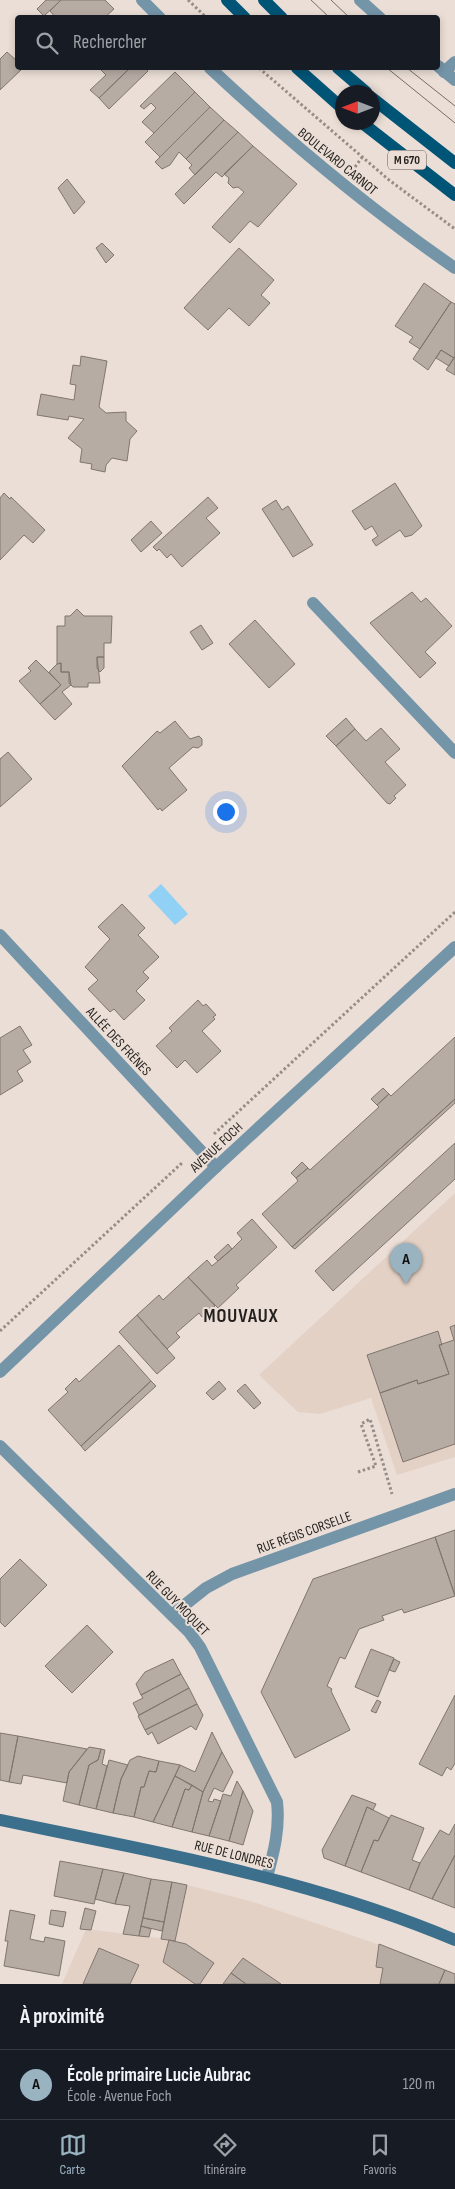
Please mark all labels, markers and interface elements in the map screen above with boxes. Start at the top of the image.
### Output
search box [15,15,440,70]
icon: search [33,29,61,57]
text: Rechercher [73,31,147,54]
north arrow [335,85,380,130]
street label: BOULEVARD CARNOT [295,124,381,199]
road number: M 670 [388,150,426,170]
your location [213,799,239,825]
street label: ALLÉE DES FRÊNES [82,1003,155,1079]
street label: AVENUE FOCH [186,1119,246,1177]
pin: A [390,1243,422,1284]
district label: MOUVAUX [203,1305,279,1328]
street label: RUE RÉGIS CORSELLE [255,1507,354,1557]
street label: RUE GUY MOQUET [142,1567,213,1640]
street label: RUE DE LONDRES [193,1837,275,1872]
text: À proximité [20,2004,105,2029]
text: École primaire Lucie Aubrac [67,2064,251,2087]
text: A [32,2075,40,2094]
text: 120 m [403,2075,435,2094]
text: École · Avenue Foch [67,2087,172,2106]
tab: Carte [59,2131,87,2178]
tab: Itinéraire [204,2131,246,2178]
tab: Favoris [363,2131,396,2178]

